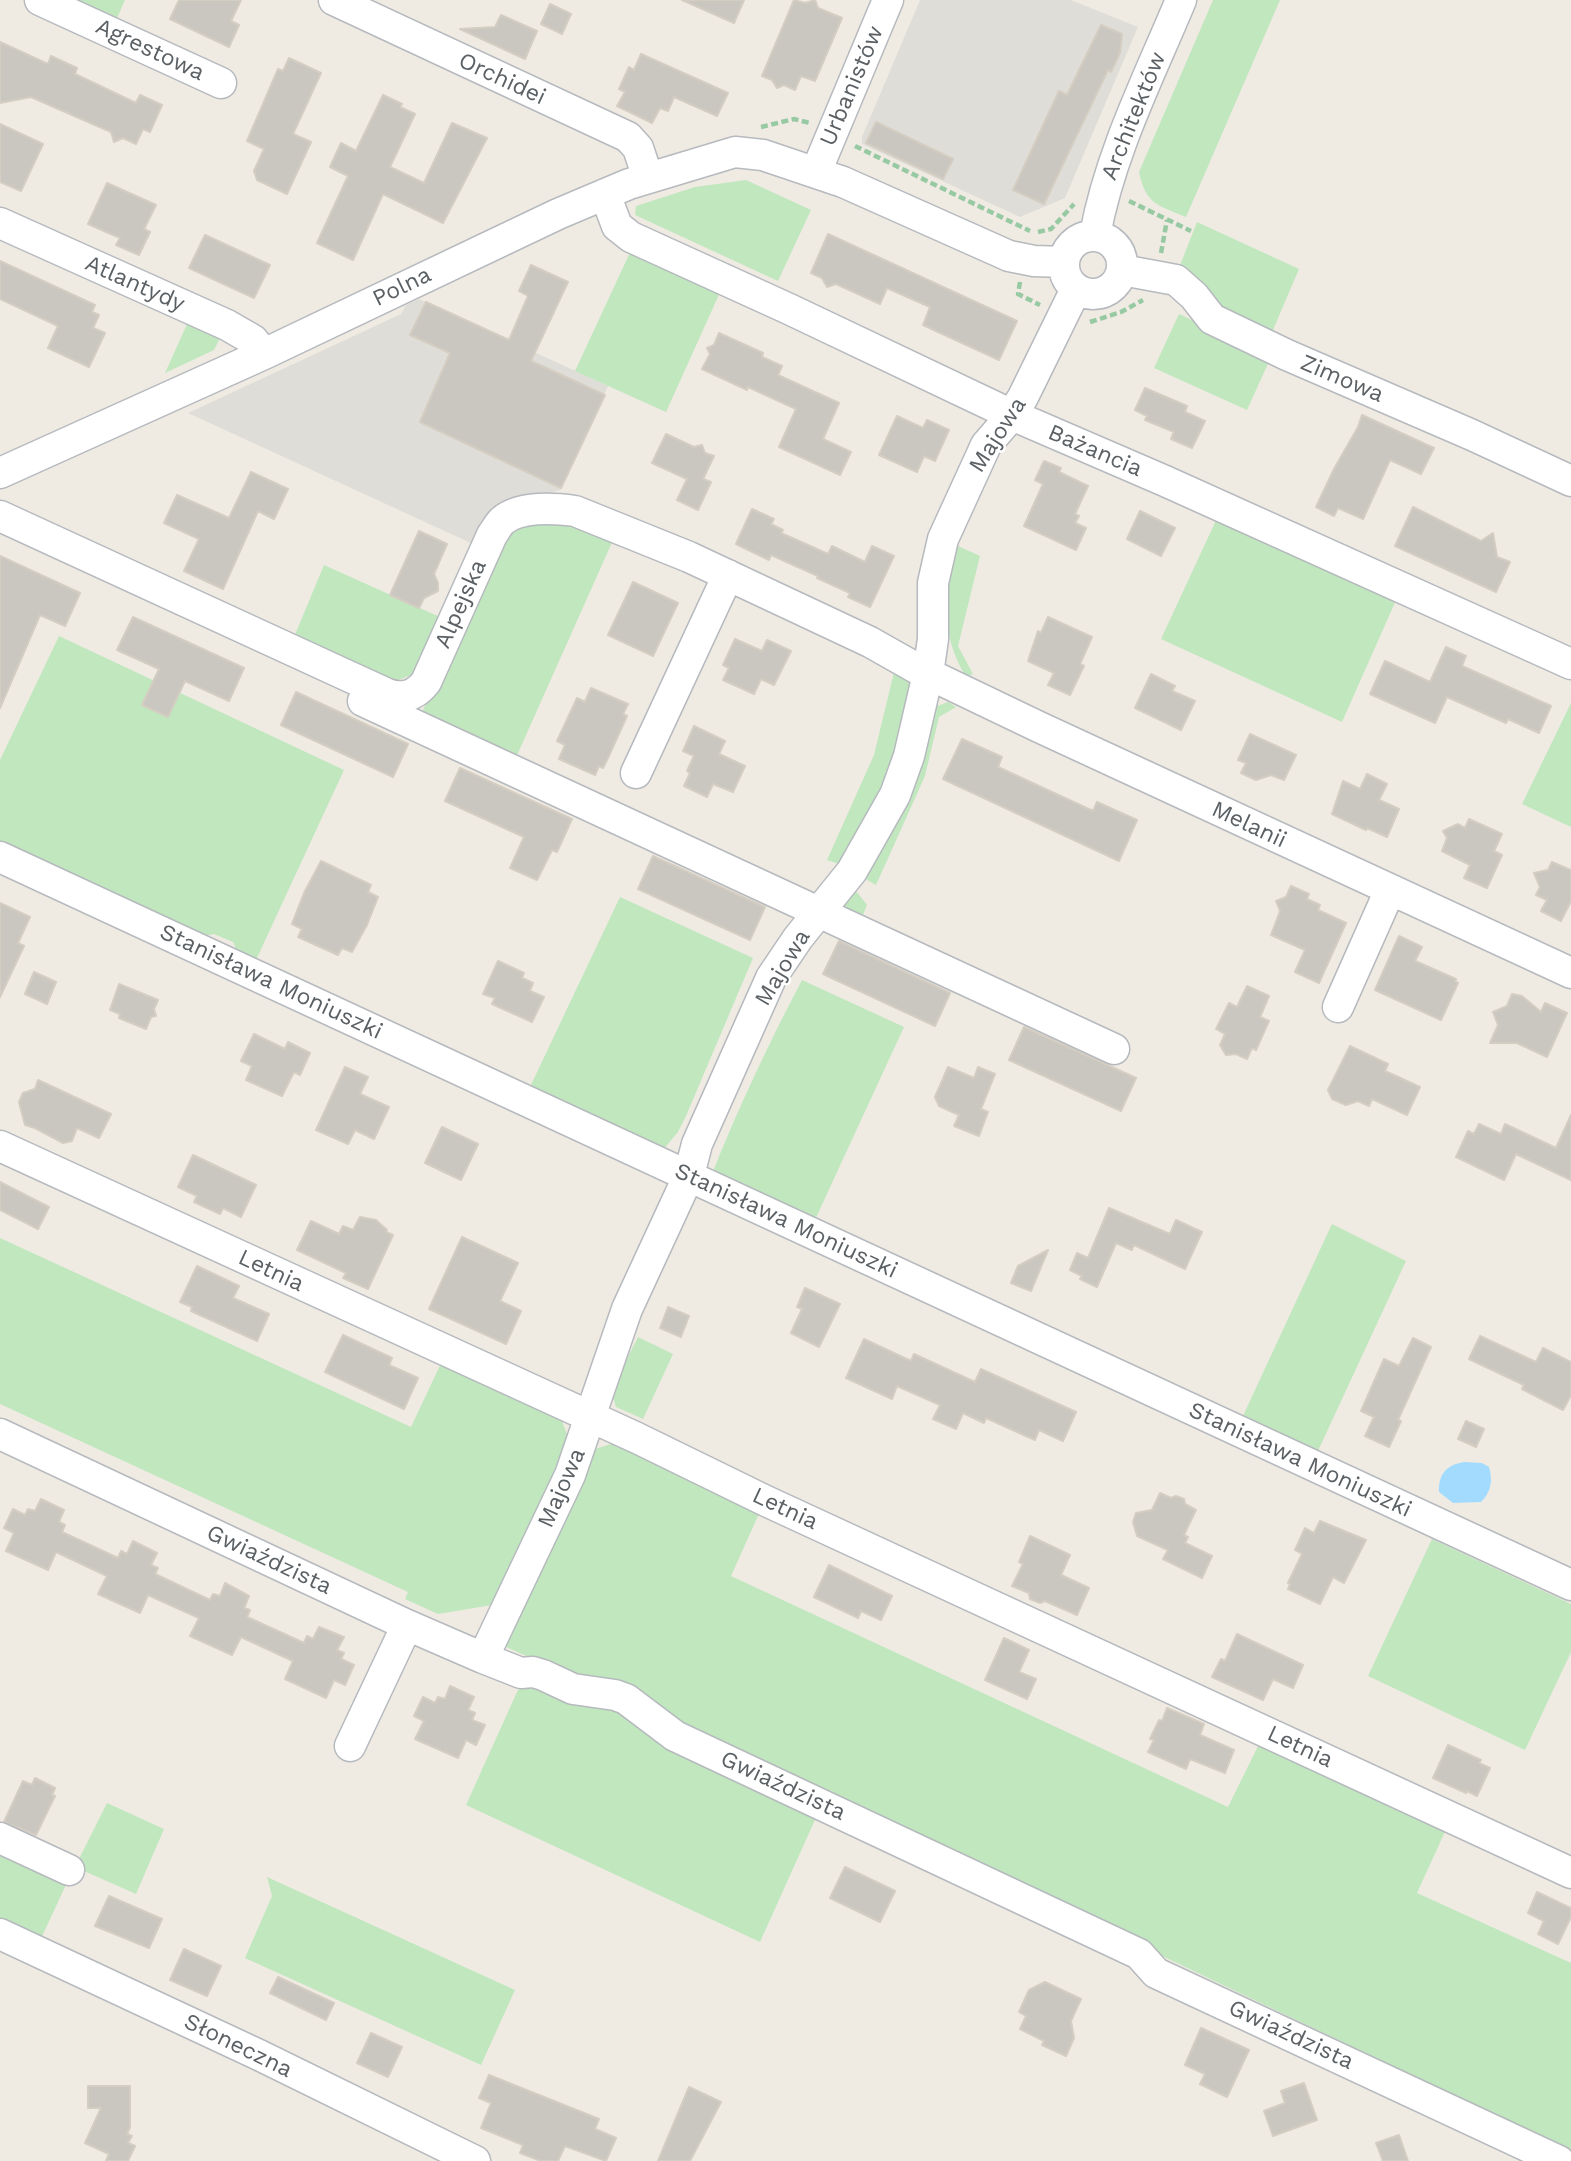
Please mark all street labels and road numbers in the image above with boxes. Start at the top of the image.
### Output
street label: Agrestowa [91,13,209,87]
street label: Urbanistów [814,22,890,150]
street label: Orchidei [454,47,550,111]
street label: Architektów [1096,48,1172,184]
street label: Atlantydy [81,250,189,318]
street label: Polna [368,261,436,313]
street label: Zimowa [1296,349,1388,409]
street label: Majowa [964,392,1032,478]
street label: Bażancia [1044,419,1146,483]
street label: Alpejska [429,555,493,653]
street label: Melanii [1207,796,1291,854]
street label: Stanisława Moniuszki [155,918,387,1046]
street label: Majowa [750,925,816,1011]
street label: Stanisława Moniuszki [670,1157,902,1285]
street label: Letnia [234,1244,308,1298]
street label: Stanisława Moniuszki [1184,1396,1416,1524]
street label: Majowa [532,1444,592,1532]
street label: Letnia [748,1482,822,1536]
street label: Gwiaździsta [202,1519,336,1601]
street label: Letnia [1263,1720,1337,1774]
street label: Gwiaździsta [716,1745,850,1827]
street label: Gwiaździsta [1224,1994,1358,2076]
street label: Słoneczna [179,2008,297,2084]

